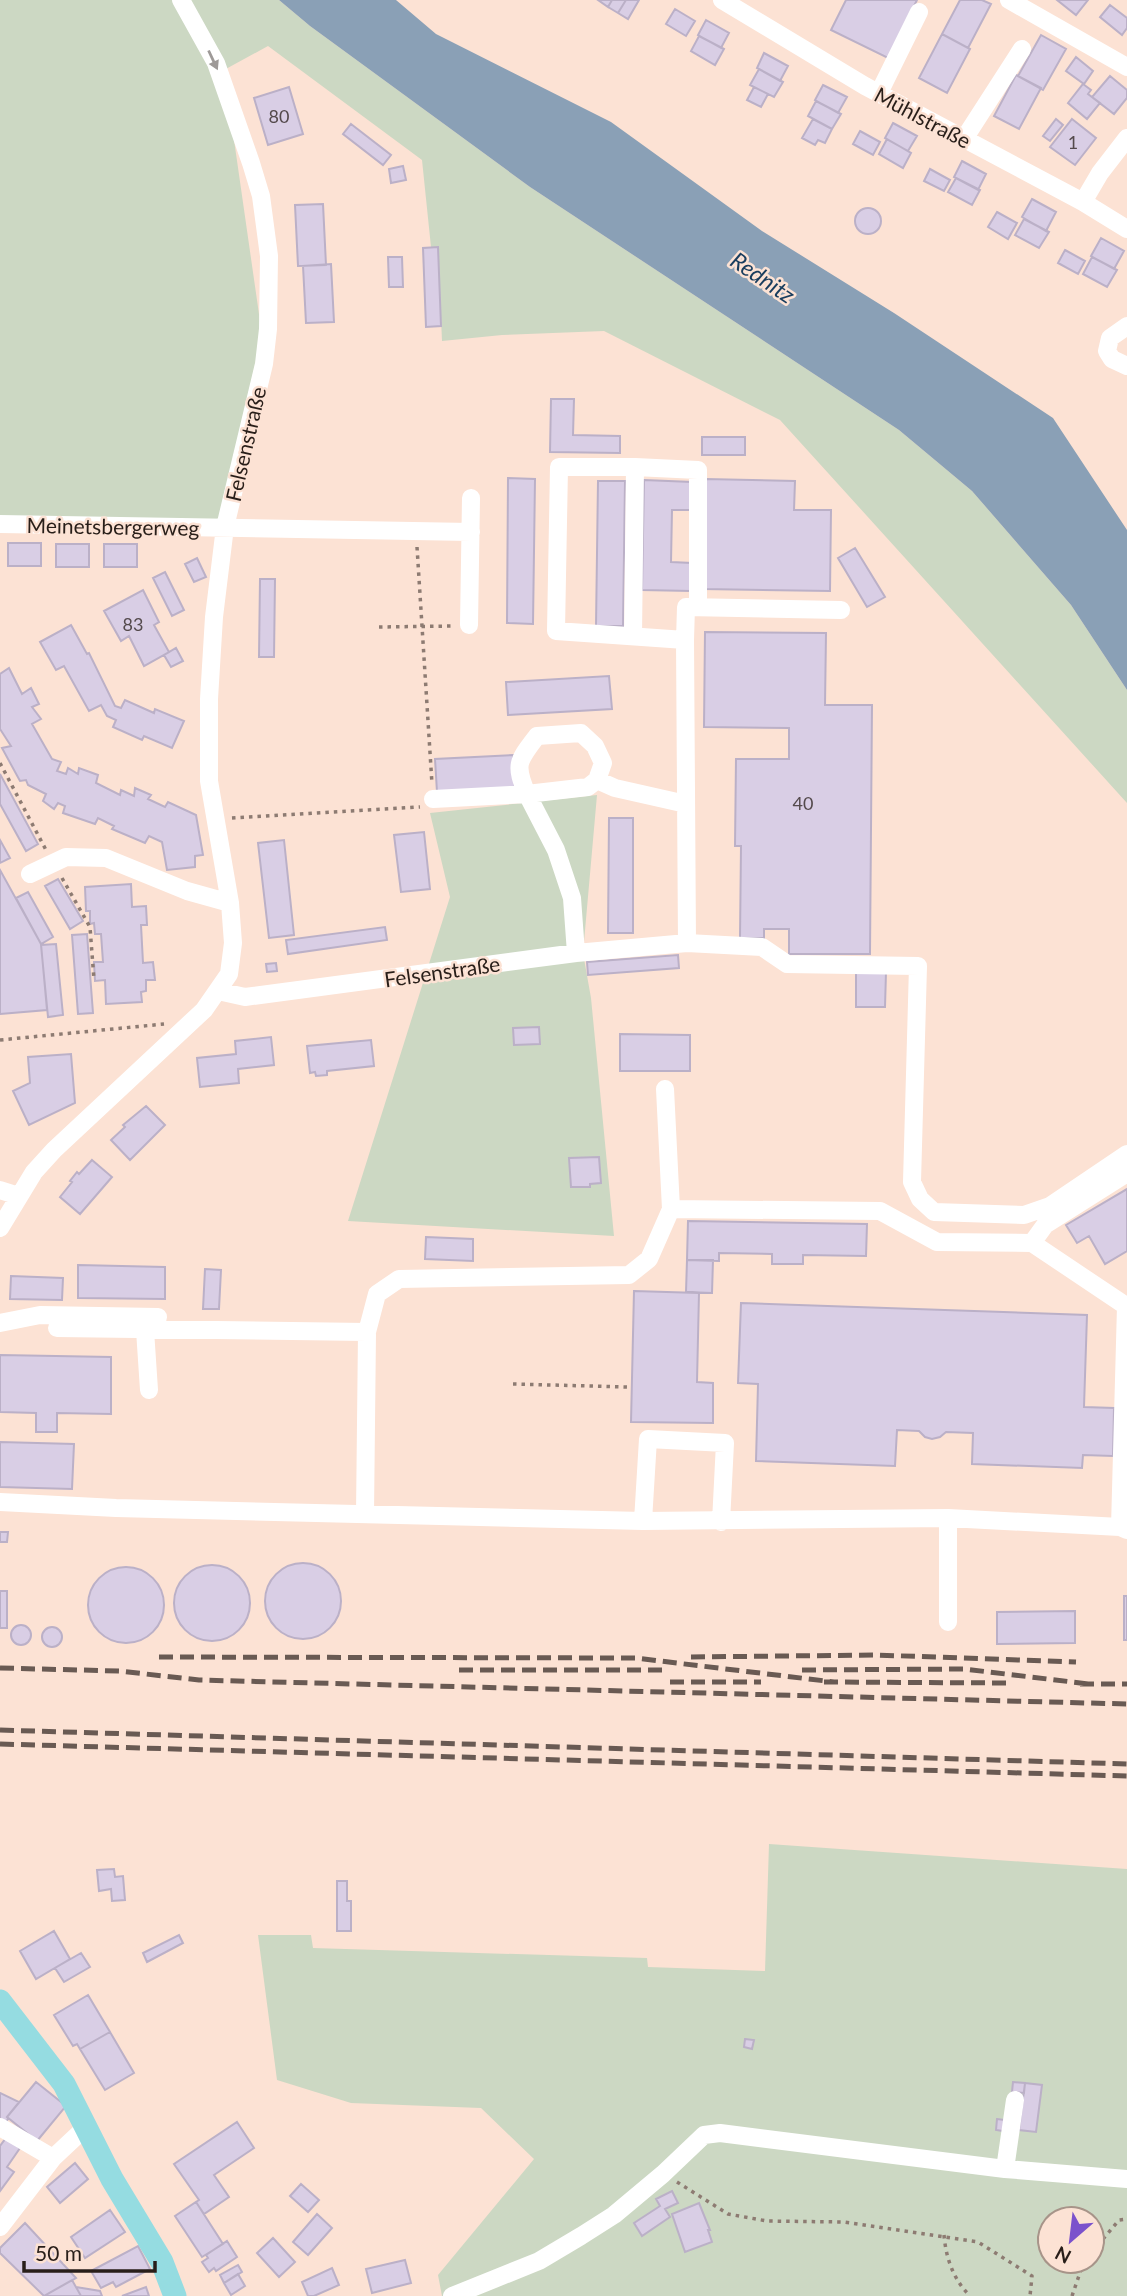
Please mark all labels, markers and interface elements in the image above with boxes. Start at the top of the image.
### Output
one-way arrow [208,50,219,70]
street label: Mühlstraße [871,81,975,153]
house number: 80 [269,105,289,127]
house number: 1 [1068,131,1078,153]
water label: Rednitz [726,245,801,309]
street label: Felsenstraße [220,384,270,504]
street label: Meinetsbergerweg [26,512,200,540]
house number: 83 [123,613,143,635]
house number: 40 [793,792,813,814]
street label: Felsenstraße [382,950,502,992]
north arrow [1036,2205,1106,2275]
scale bar [24,2230,156,2274]
text: 50 m [35,2240,82,2265]
text: N [1051,2242,1075,2269]

